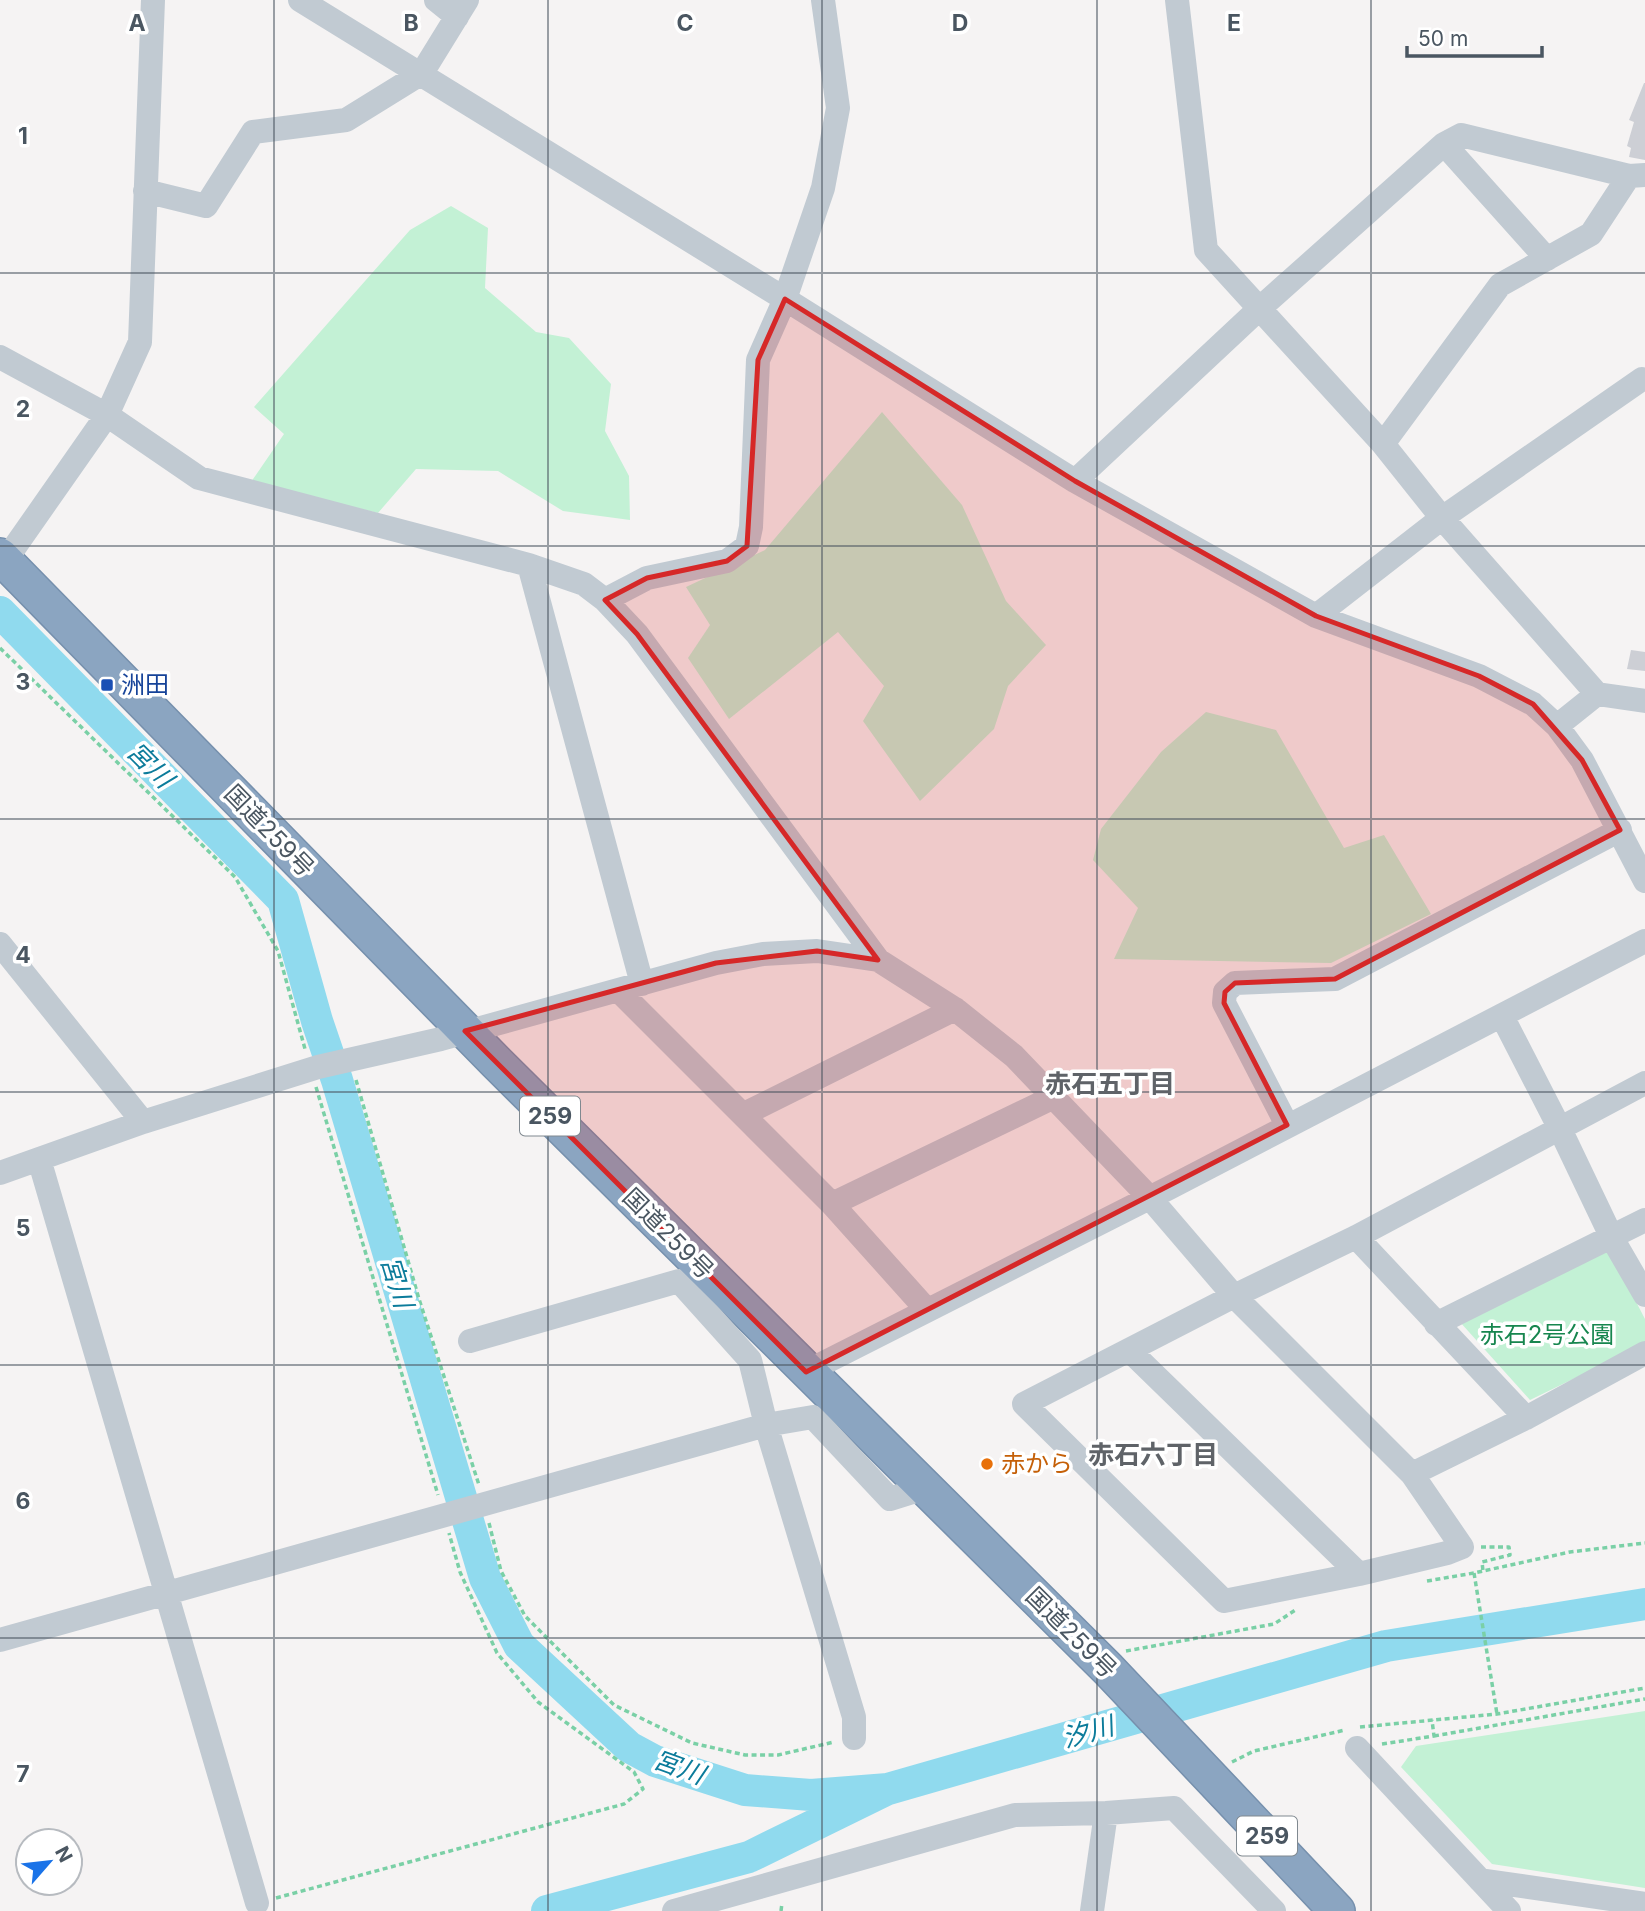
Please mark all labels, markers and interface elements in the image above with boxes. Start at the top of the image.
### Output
text: A [128,9,146,37]
text: B [403,9,419,37]
text: C [676,9,694,37]
text: D [952,9,968,37]
text: E [1227,9,1241,37]
scale bar [1407,14,1542,58]
text: 50 m [1418,26,1468,51]
text: 1 [18,122,28,150]
text: 2 [16,395,30,423]
text: 3 [16,668,30,696]
place label: 洲田 [121,670,169,699]
marker: 洲田 [99,677,115,693]
water label: 宮川 [121,735,182,796]
street label: 国道259号 [219,779,320,882]
text: 4 [15,941,31,969]
district label: 赤石五丁目 [1045,1068,1175,1099]
road number: 259 [520,1096,580,1135]
street label: 国道259号 [617,1182,720,1285]
text: 5 [16,1214,30,1242]
water label: 宮川 [375,1252,421,1314]
park label: 赤石2号公園 [1480,1320,1614,1349]
district label: 赤石六丁目 [1088,1439,1218,1470]
place label: 赤から [1001,1449,1073,1478]
marker: 赤から [979,1456,995,1472]
text: 6 [16,1487,30,1515]
street label: 国道259号 [1020,1581,1123,1684]
water label: 汐川 [1059,1709,1120,1754]
water label: 宮川 [649,1743,712,1791]
text: 7 [16,1760,30,1788]
road number: 259 [1237,1816,1297,1856]
north arrow [14,1827,84,1897]
text: N [50,1842,77,1866]

